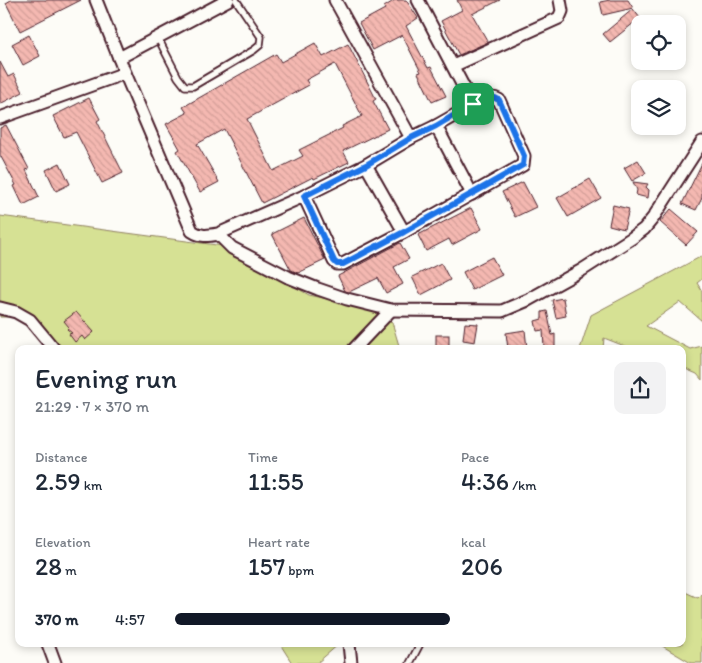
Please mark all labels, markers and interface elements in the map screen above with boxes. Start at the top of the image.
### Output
map controls [631,15,686,135]
button: locate [631,15,686,70]
button: layers [631,80,686,135]
pin [452,83,494,125]
icon: arrive [459,90,487,118]
text: Evening run [35,361,177,395]
button: share [614,362,666,414]
text: 21:29 · 7 × 370 m [35,397,149,416]
text: Distance [35,449,87,466]
text: Time [248,449,278,466]
text: Pace [461,449,489,466]
text: 2.59 [35,466,81,496]
text: 11:55 [248,466,304,496]
text: 4:36 [461,466,509,496]
text: km [81,477,102,494]
text: /km [509,477,537,494]
text: Elevation [35,534,91,551]
text: Heart rate [248,534,310,551]
text: kcal [461,534,486,551]
text: 28 [35,551,62,581]
text: 157 [248,551,285,581]
text: 206 [461,551,503,581]
text: m [62,562,77,579]
text: bpm [285,562,314,579]
text: 370 m [35,610,79,629]
text: 4:57 [115,610,145,629]

